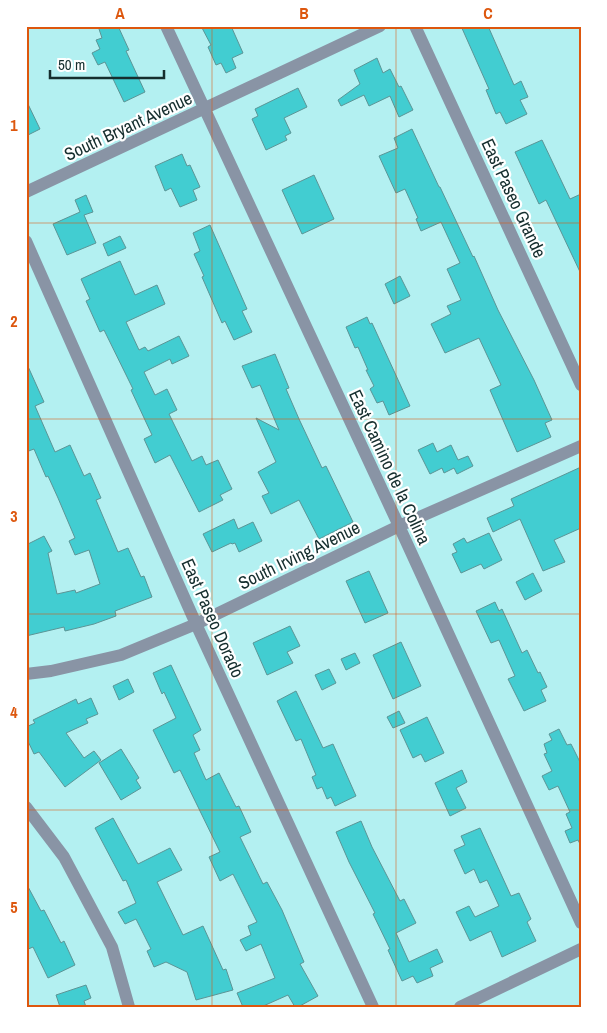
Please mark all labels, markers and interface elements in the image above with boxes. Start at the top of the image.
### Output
text: A [115,2,125,24]
text: B [299,2,309,24]
text: C [483,2,493,24]
scale bar [50,48,164,80]
text: 50 m [58,54,85,75]
street label: South Bryant Avenue [60,85,196,167]
text: 1 [10,114,18,136]
street label: East Paseo Grande [475,134,553,262]
text: 2 [10,310,18,332]
street label: East Camino de la Colina [343,385,437,549]
text: 3 [10,505,18,527]
street label: South Irving Avenue [234,515,364,595]
street label: East Paseo Dorado [176,554,250,682]
text: 4 [10,701,18,723]
text: 5 [10,896,18,918]

